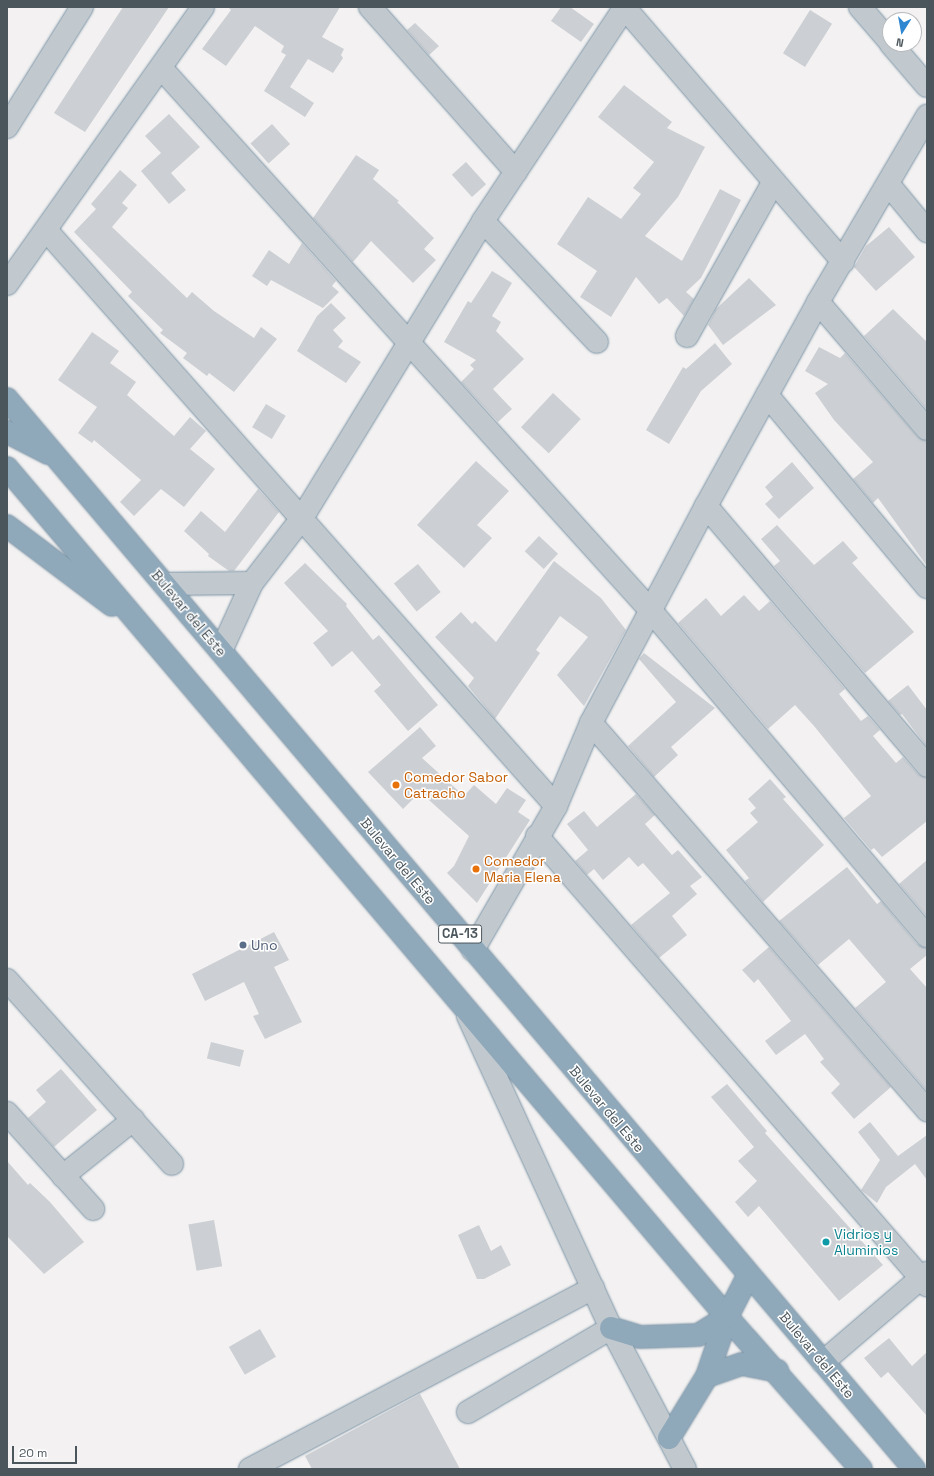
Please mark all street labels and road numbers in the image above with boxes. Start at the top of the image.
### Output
street label: Bulevar del Este [148,566,230,660]
street label: Bulevar del Este [357,814,439,908]
road number: CA-13 [438,923,482,945]
street label: Bulevar del Este [566,1062,648,1156]
street label: Bulevar del Este [776,1308,858,1402]

